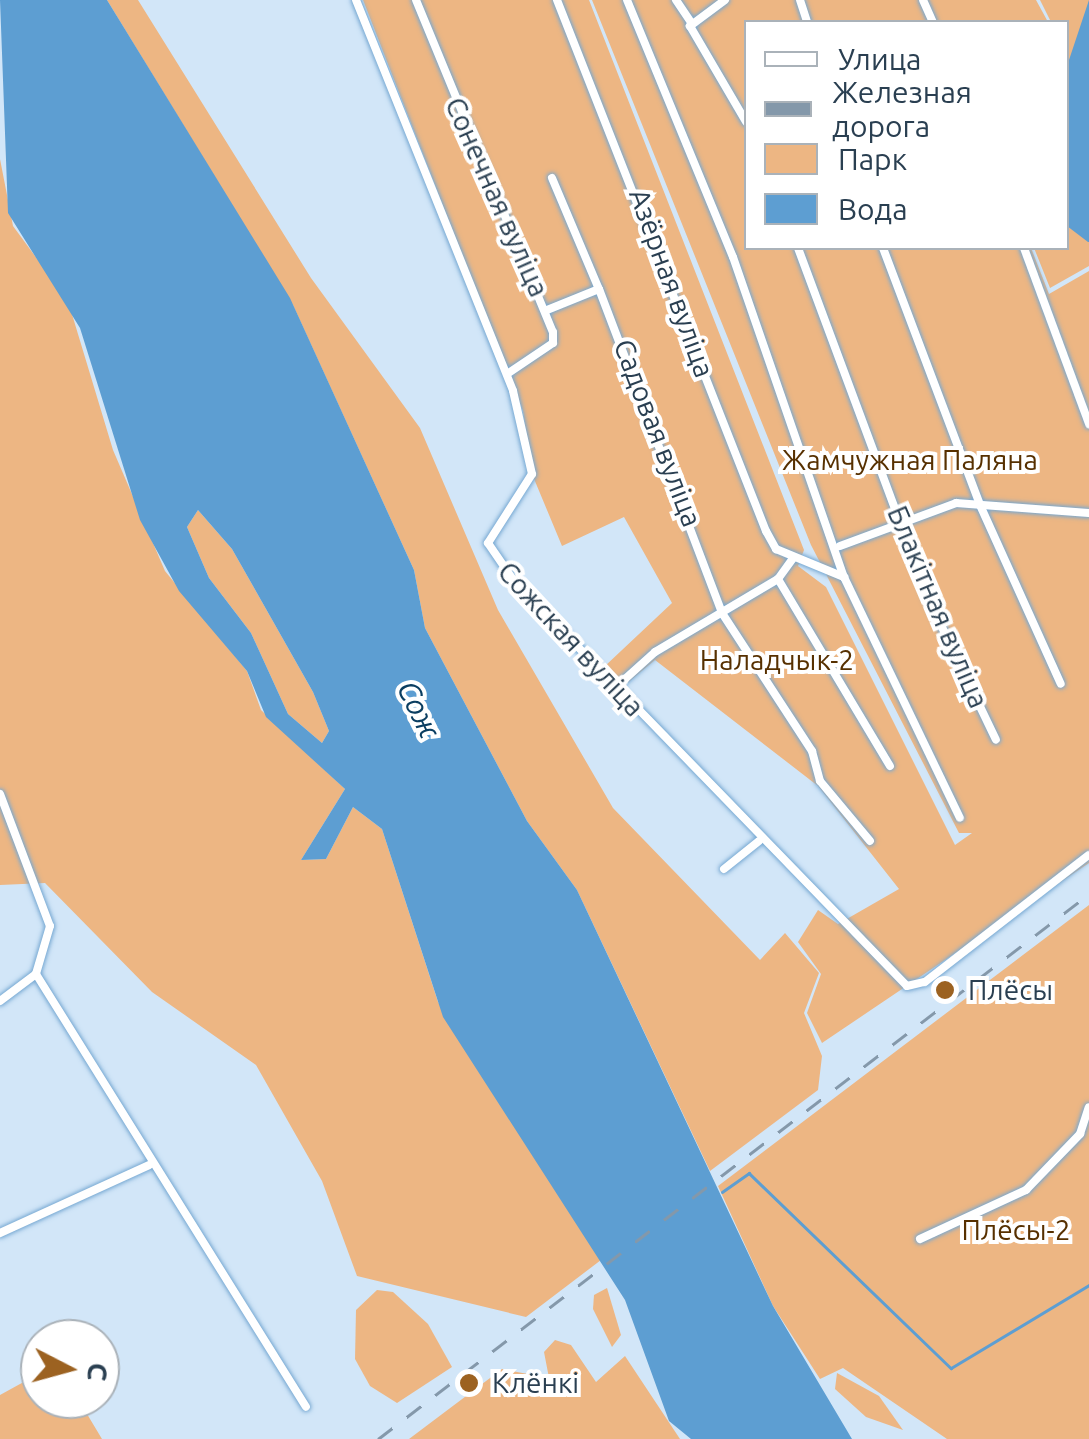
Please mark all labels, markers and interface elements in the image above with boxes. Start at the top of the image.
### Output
legend [744,20,1069,250]
text: Улица [838,42,922,76]
text: Железная дорога [832,75,972,143]
street label: Сонечная вуліца [438,92,556,302]
text: Парк [838,142,907,176]
street label: Азёрная вуліца [622,184,722,382]
text: Вода [838,192,908,226]
street label: Садовая вуліца [607,335,709,531]
park label: Жамчужная Паляна [782,443,1038,477]
street label: Блакітная вуліца [880,501,996,713]
street label: Сожская вуліца [491,555,651,723]
park label: Наладчык-2 [700,643,854,677]
water label: Сож [390,674,448,744]
place label: Плёсы [968,973,1053,1007]
marker: Плёсы [932,977,958,1003]
park label: Плёсы-2 [962,1213,1070,1247]
north arrow [20,1319,120,1419]
text: С [82,1361,115,1383]
place label: Клёнкі [492,1366,579,1400]
marker: Клёнкі [456,1370,482,1396]

